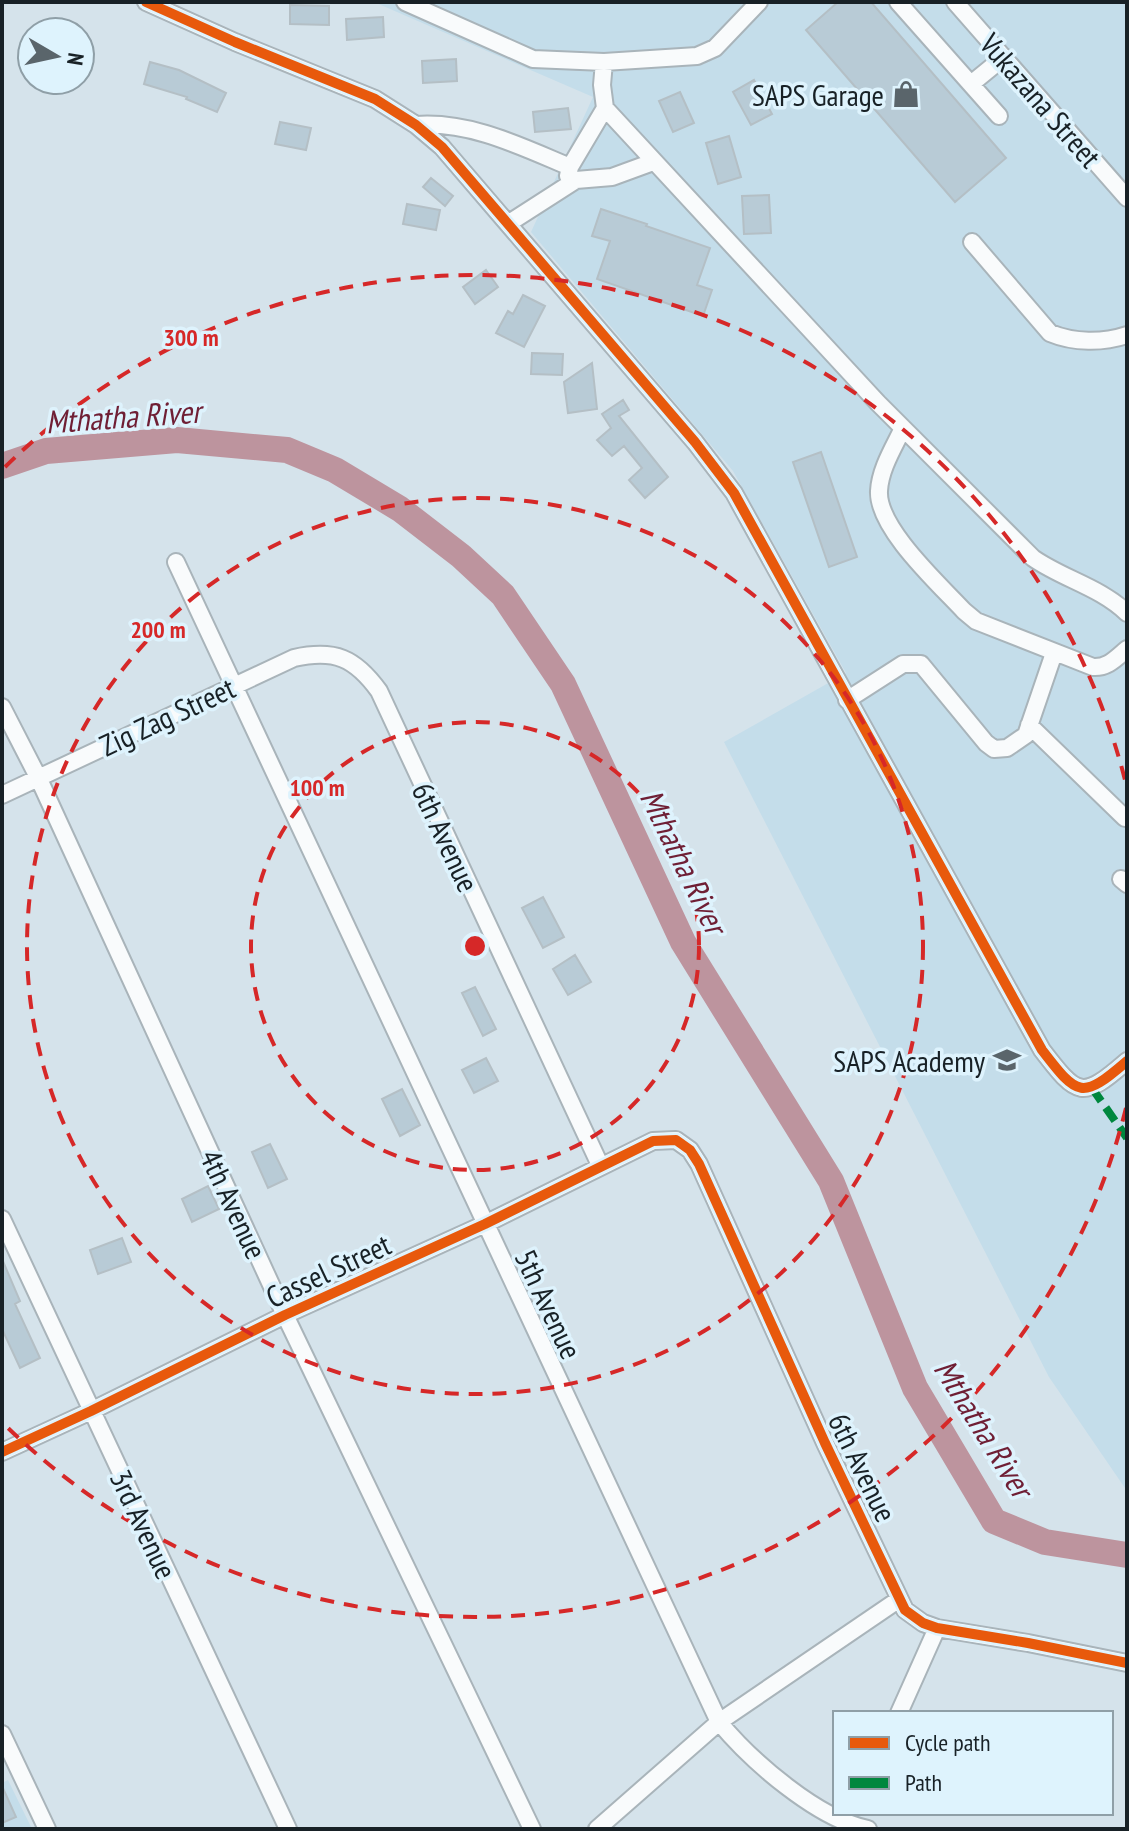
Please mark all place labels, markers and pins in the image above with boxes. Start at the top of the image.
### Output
place label: SAPS Garage [752,75,884,114]
shop icon: SAPS Garage [891,79,921,109]
centre of rings [461,932,489,960]
place label: SAPS Academy [833,1041,986,1080]
school or university icon: SAPS Academy [992,1045,1022,1075]

